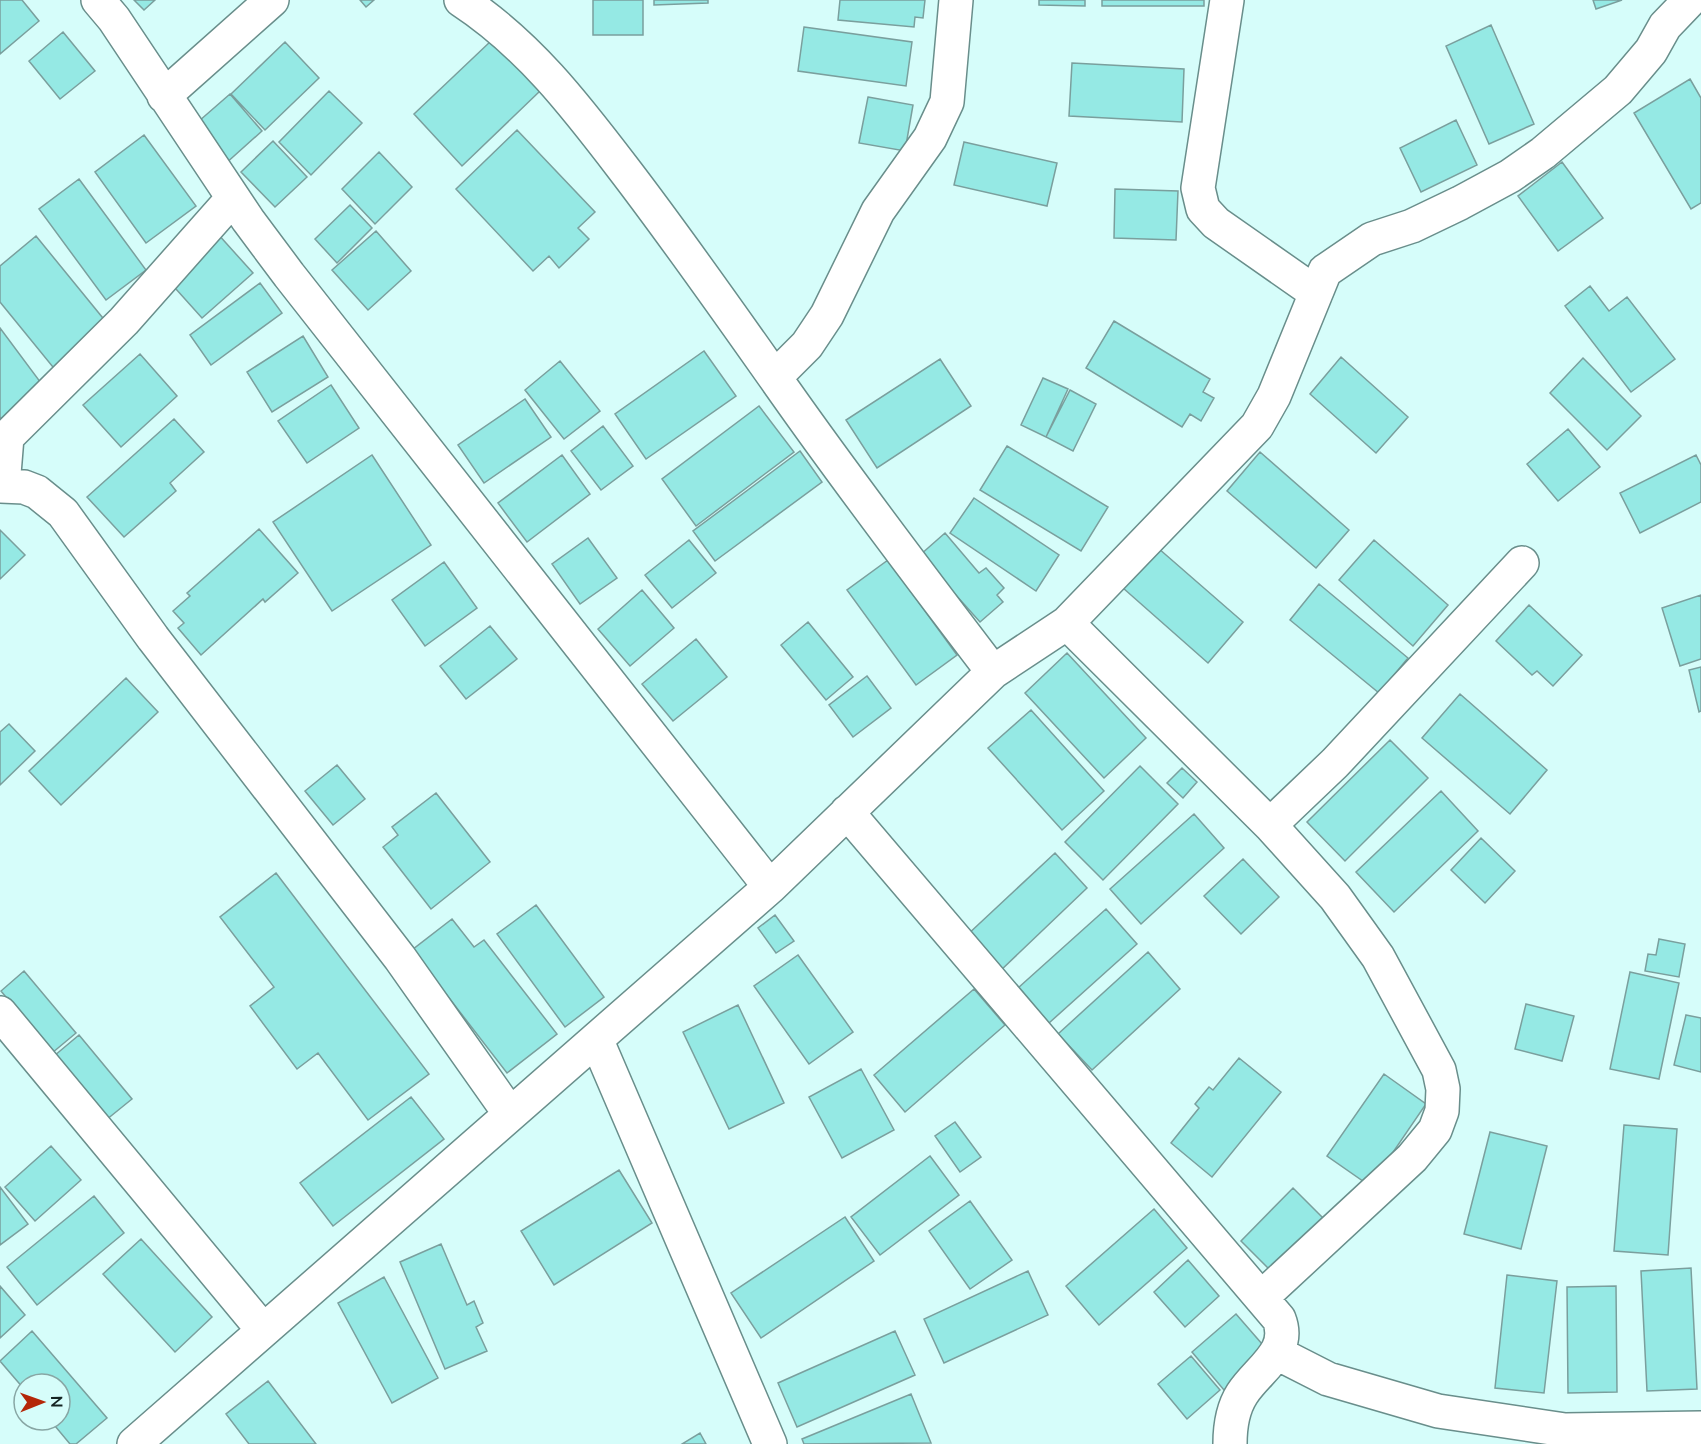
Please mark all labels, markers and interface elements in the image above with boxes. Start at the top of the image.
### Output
north arrow [12,1372,72,1432]
text: N [47,1396,67,1408]

